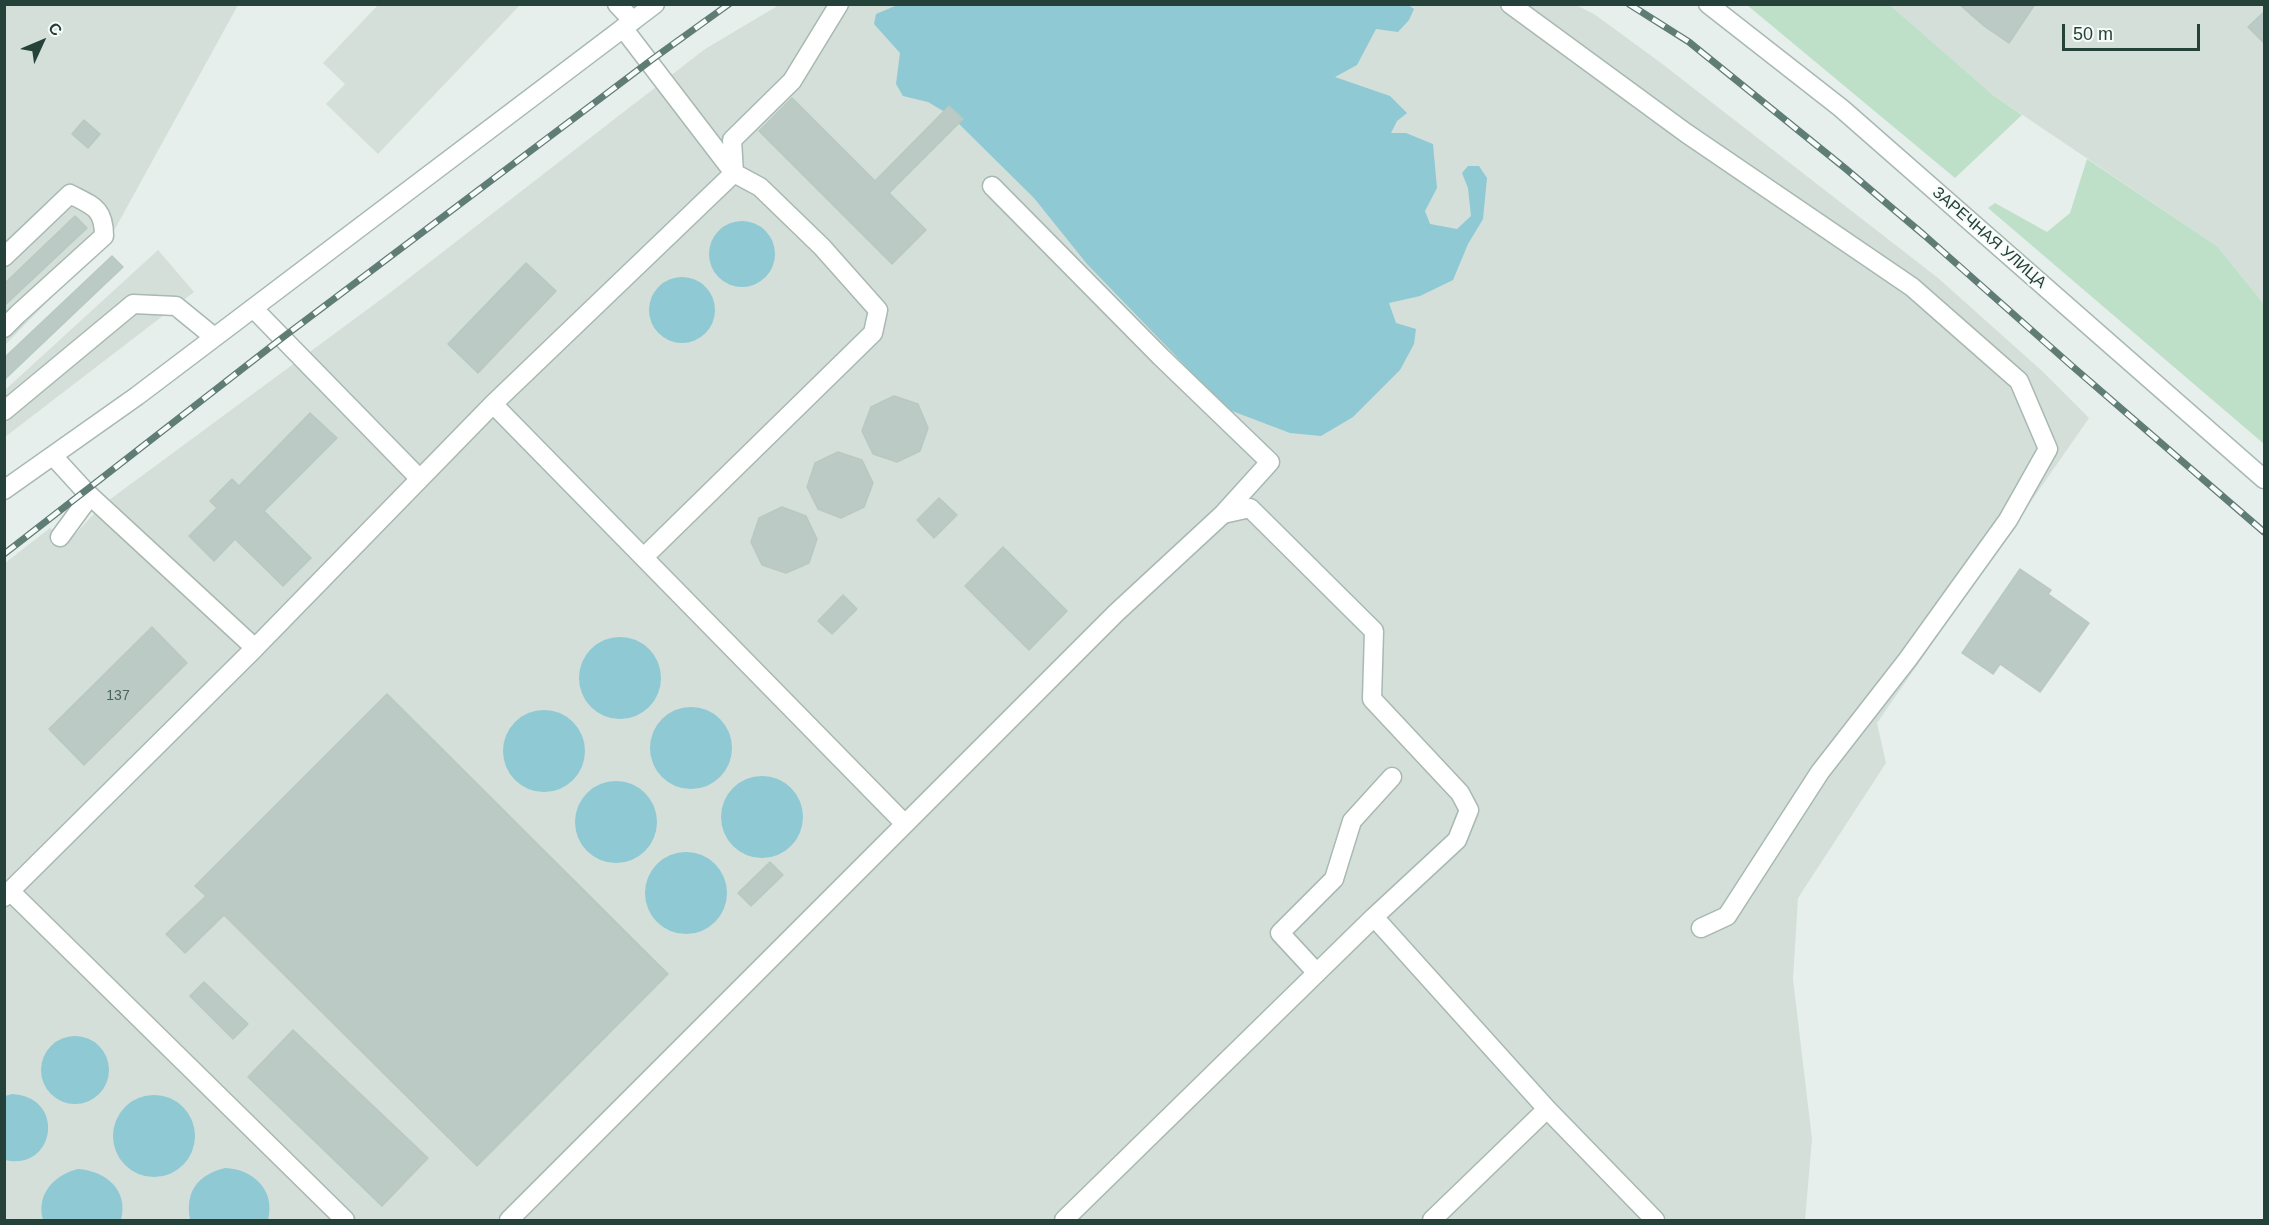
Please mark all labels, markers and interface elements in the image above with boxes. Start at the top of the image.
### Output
north arrow [12,12,72,72]
scale bar [2065,12,2203,50]
text: С [45,19,65,39]
text: 50 m [2073,24,2113,44]
street label: ЗАРЕЧНАЯ УЛИЦА [1928,183,2050,293]
house number: 137 [106,688,130,704]

